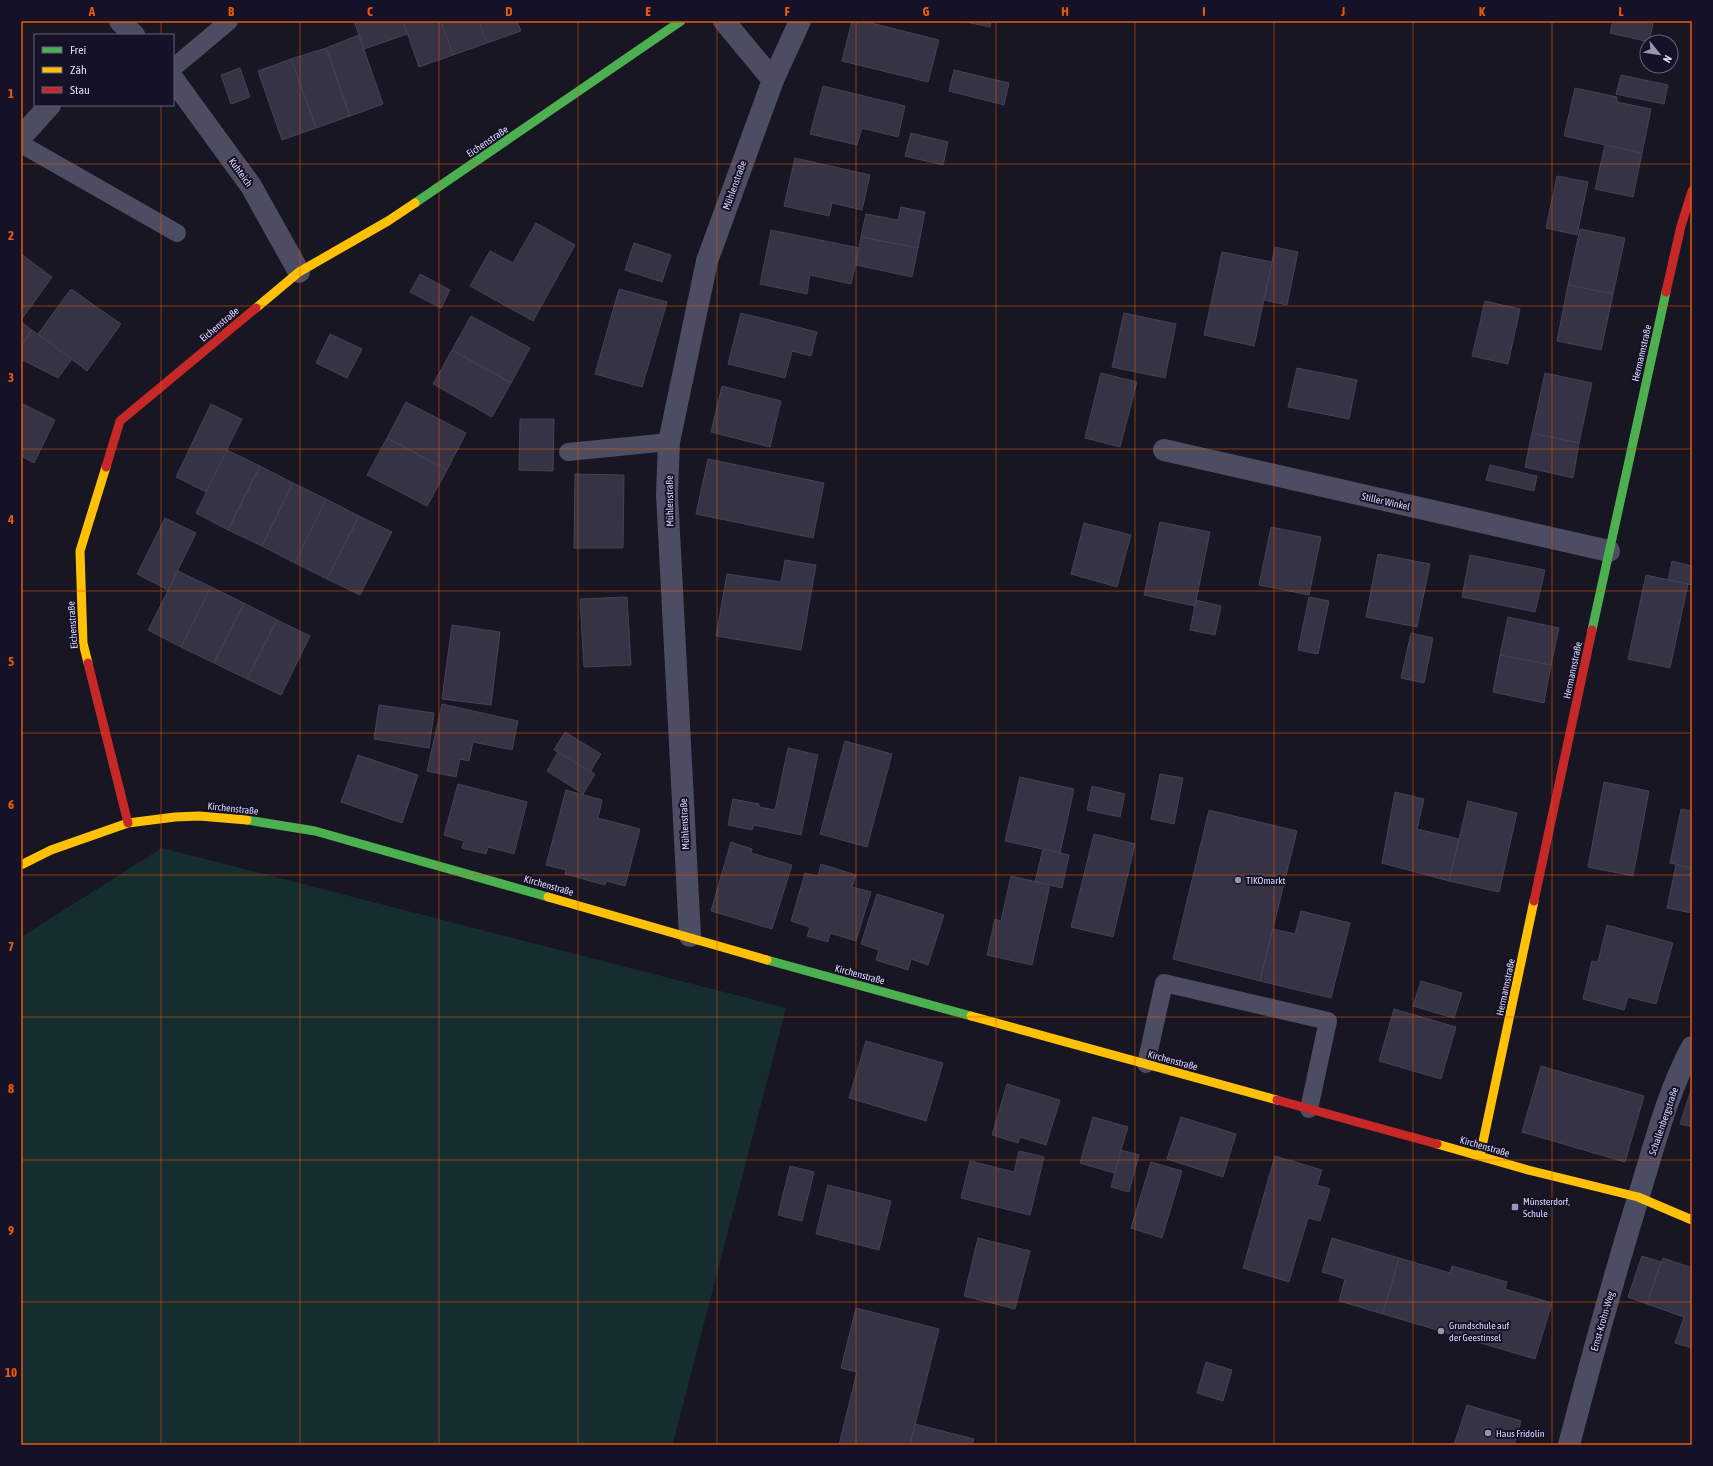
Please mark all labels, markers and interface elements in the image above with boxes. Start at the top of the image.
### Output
text: A [88,4,96,19]
text: B [228,4,235,19]
text: C [367,4,373,19]
text: D [505,4,513,19]
text: E [645,4,651,19]
text: F [784,4,790,19]
text: G [923,4,930,19]
text: H [1061,4,1069,19]
text: I [1202,4,1206,19]
text: J [1340,4,1345,19]
text: K [1479,4,1486,19]
text: L [1618,4,1624,19]
legend [34,34,174,106]
north arrow [1639,34,1679,74]
text: Frei [70,43,86,57]
text: N [1661,53,1674,65]
text: Zäh [70,63,87,77]
text: Stau [70,83,90,97]
text: 1 [8,86,14,101]
street label: Eichenstraße [464,123,510,159]
street label: Kuhteich [227,156,255,189]
street label: Mühlenstraße [721,159,749,211]
text: 2 [8,228,14,243]
street label: Eichenstraße [198,305,241,344]
street label: Hermannstraße [1630,323,1653,383]
text: 3 [8,370,14,385]
street label: Mühlenstraße [664,475,675,527]
street label: Stiller Winkel [1361,491,1411,512]
text: 4 [7,512,14,527]
street label: Eichenstraße [65,600,80,649]
street label: Hermannstraße [1561,640,1584,700]
text: 5 [8,654,14,669]
text: 6 [8,797,14,812]
street label: Mühlenstraße [678,798,691,850]
street label: Kirchenstraße [207,800,259,817]
street label: Kirchenstraße [523,873,575,898]
marker: TIKOmarkt [1233,875,1243,885]
place label: TIKOmarkt [1246,875,1286,886]
text: 7 [8,939,14,954]
street label: Hermannstraße [1494,957,1517,1017]
street label: Kirchenstraße [834,963,886,987]
street label: Kirchenstraße [1147,1049,1199,1073]
text: 8 [8,1081,14,1096]
street label: Schallenbergstraße [1647,1085,1680,1157]
street label: Kirchenstraße [1459,1134,1511,1159]
place label: Münsterdorf, Schule [1523,1196,1570,1219]
marker: Münsterdorf, Schule [1510,1202,1520,1212]
text: 9 [8,1223,14,1238]
street label: Ernst-Krohn-Weg [1589,1289,1616,1352]
place label: Grundschule auf der Geestinsel [1449,1320,1510,1343]
marker: Grundschule auf der Geestinsel [1436,1326,1446,1336]
text: 10 [5,1365,17,1380]
marker: Haus Fridolin [1483,1428,1493,1438]
place label: Haus Fridolin [1496,1428,1545,1439]

